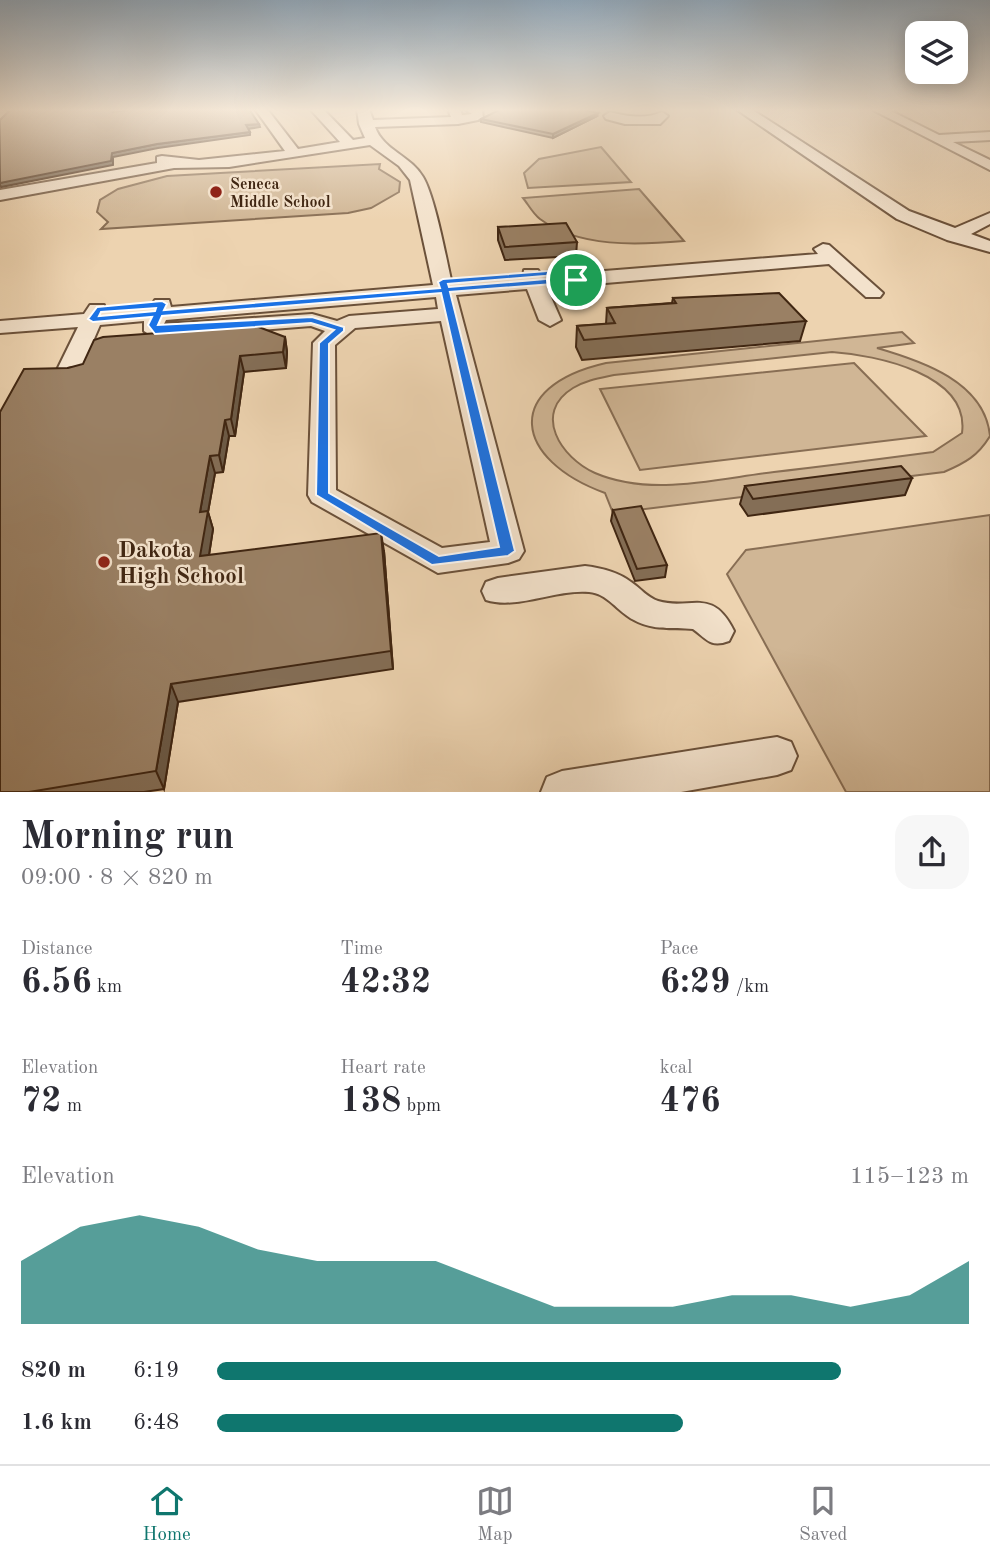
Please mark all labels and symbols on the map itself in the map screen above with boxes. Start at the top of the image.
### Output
place label: Seneca Middle School [230,177,331,211]
marker: Seneca Middle School [208,184,224,200]
pin [546,250,606,310]
place label: Dakota High School [118,539,244,588]
marker: Dakota High School [96,554,112,570]

